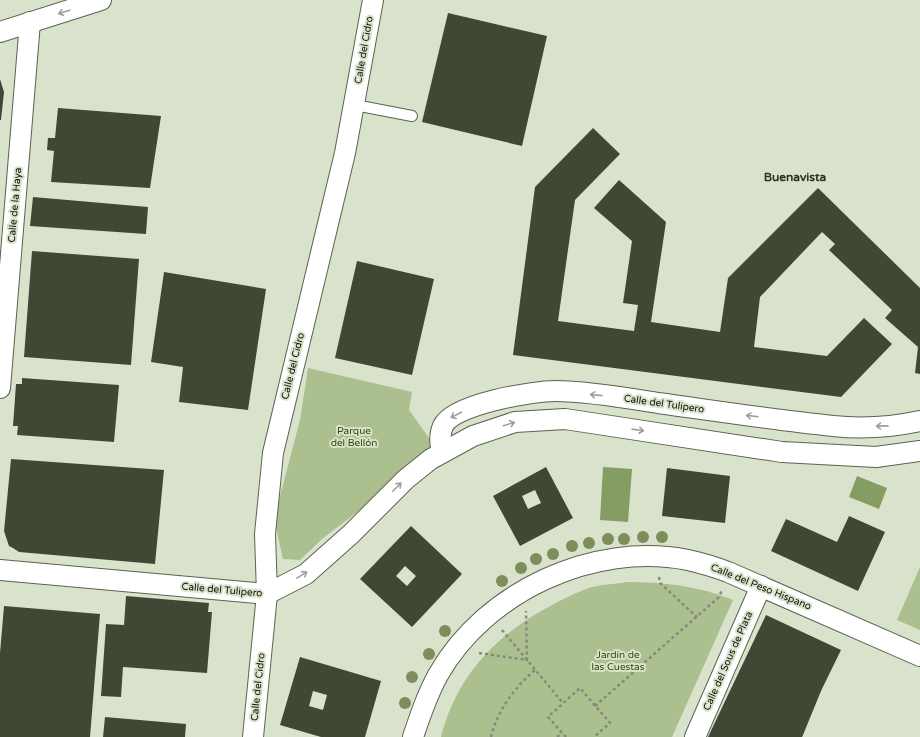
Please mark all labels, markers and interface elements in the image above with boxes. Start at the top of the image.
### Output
one-way arrow [57,9,70,16]
street label: Calle del Cidro [352,15,376,85]
street label: Calle de la Haya [6,167,24,243]
district label: Buenavista [764,170,827,184]
street label: Calle del Cidro [279,331,307,401]
one-way arrow [590,391,603,399]
street label: Calle del Tulipero [623,392,705,416]
one-way arrow [450,412,462,420]
one-way arrow [746,412,759,420]
one-way arrow [502,420,515,427]
one-way arrow [876,422,889,430]
park label: Parque del Bellón [331,425,377,449]
one-way arrow [631,426,644,434]
one-way arrow [392,483,402,492]
street label: Calle del Peso Hispano [709,561,813,613]
one-way arrow [296,571,308,579]
street label: Calle del Tulipero [181,580,263,600]
street label: Calle del Sous de Plata [701,610,755,712]
park label: Jardín de las Cuestas [591,649,645,673]
street label: Calle del Cidro [248,652,268,722]

